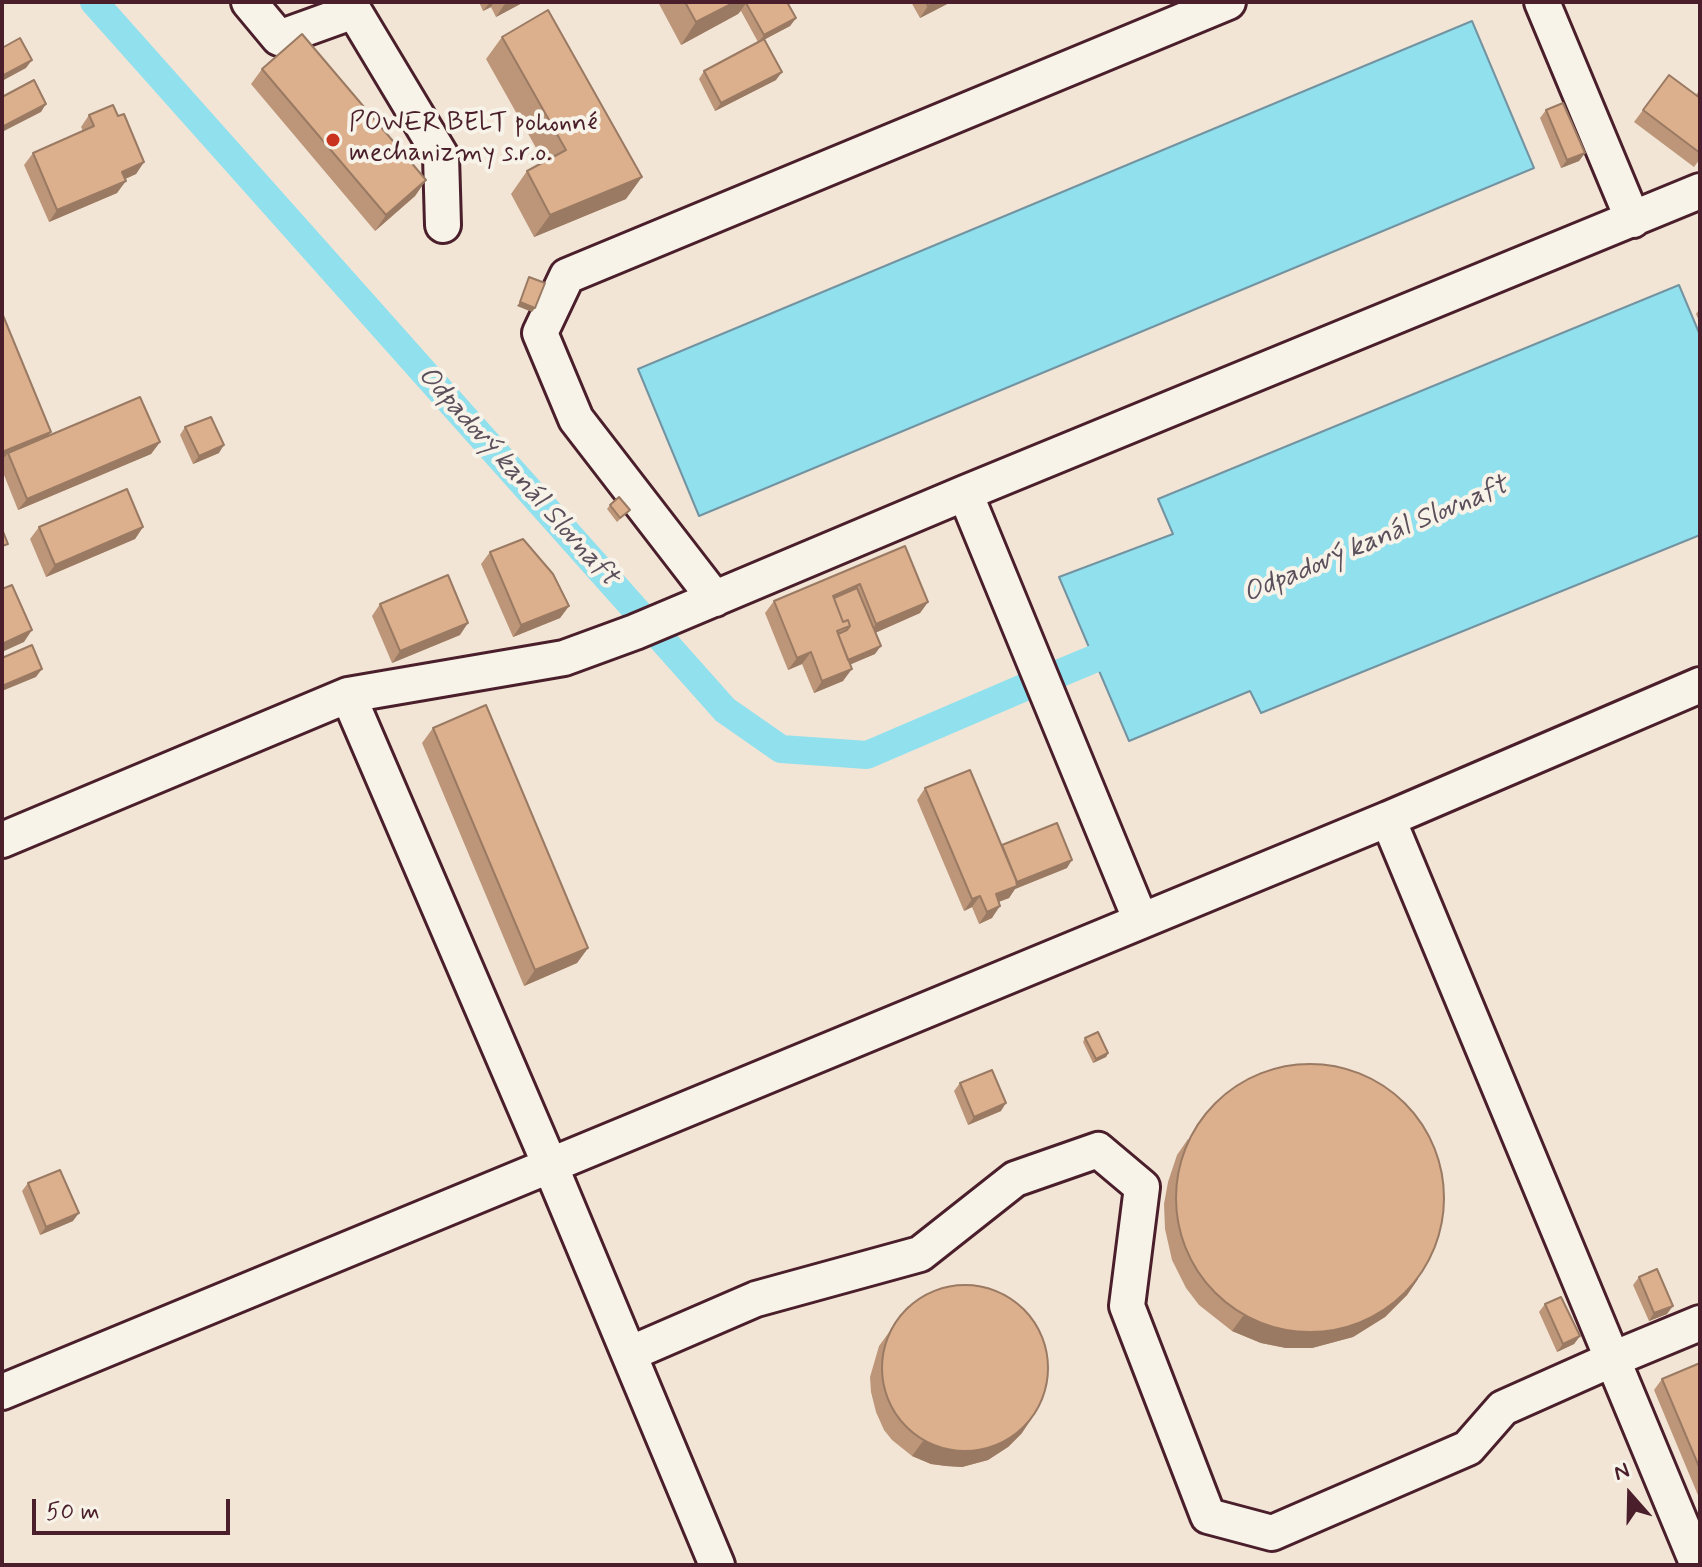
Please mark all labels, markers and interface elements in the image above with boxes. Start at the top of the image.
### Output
place label: POWER BELT pohonné mechanizmy s.r.o. [349,109,598,170]
marker: POWER BELT pohonné mechanizmy s.r.o. [324,131,342,149]
water label: Odpadový kanál Slovnaft [409,360,625,594]
water label: Odpadový kanál Slovnaft [1239,470,1513,612]
north arrow [1590,1455,1670,1535]
text: N [1610,1457,1633,1488]
scale bar [36,1483,234,1533]
text: 50 m [46,1497,100,1528]

